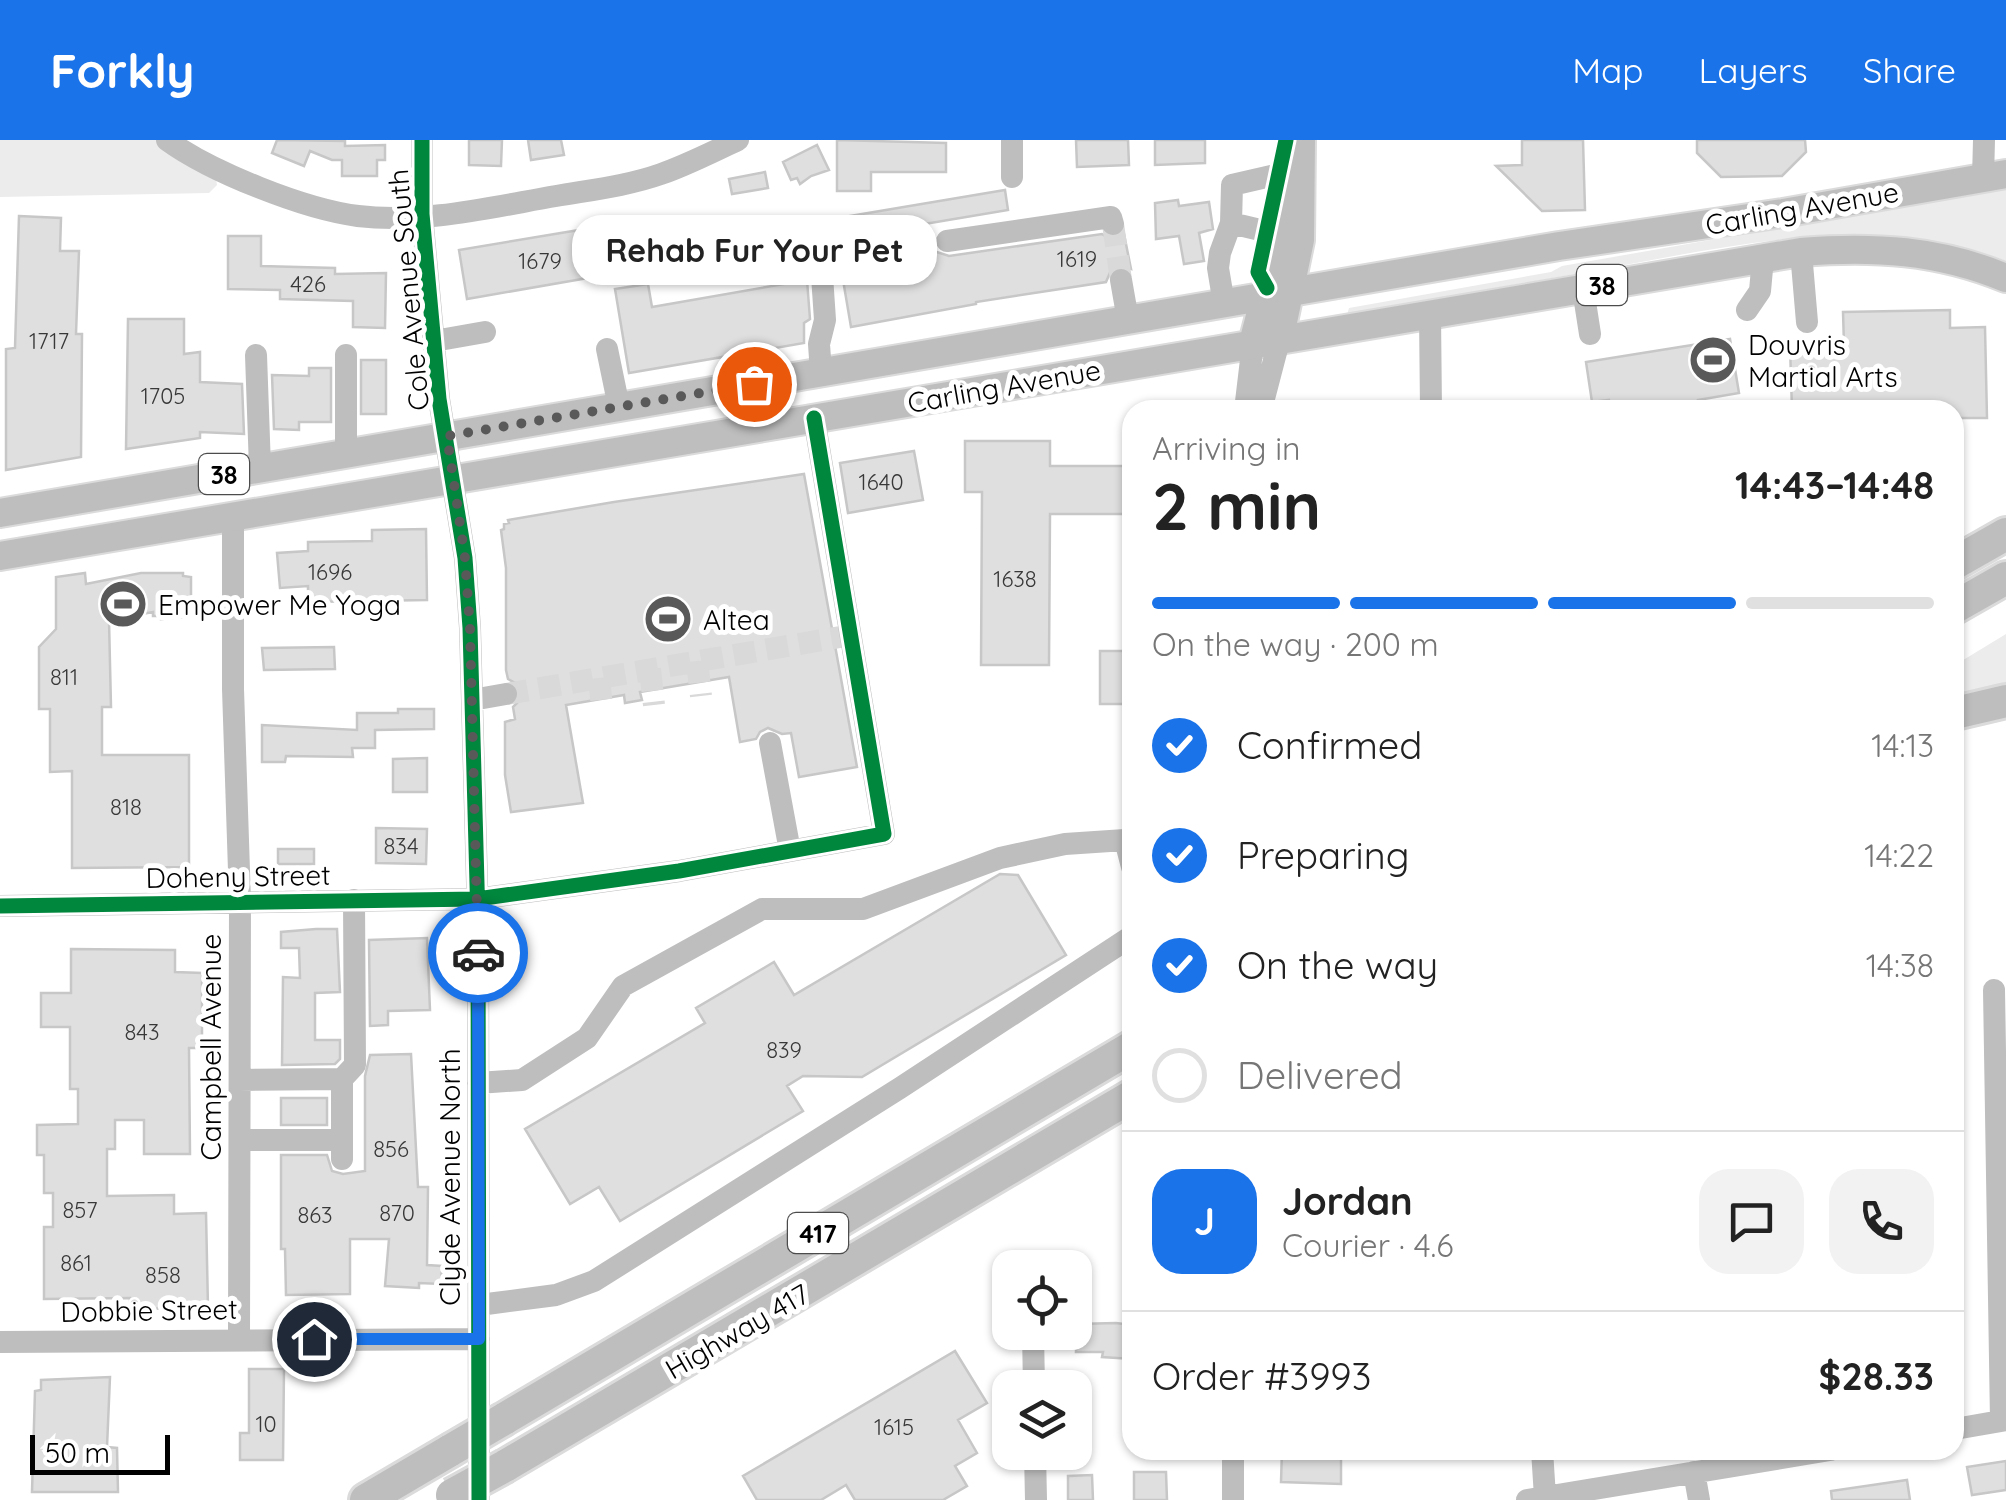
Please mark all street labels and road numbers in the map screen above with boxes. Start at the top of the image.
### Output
street label: Cole Avenue South [380,168,436,412]
street label: Carling Avenue [1703,174,1901,242]
road number: 38 [1577,265,1627,305]
street label: Carling Avenue [905,352,1103,420]
road number: 38 [199,454,249,494]
street label: Doheny Street [145,857,331,895]
street label: Campbell Avenue [193,934,228,1160]
street label: Clyde Avenue North [432,1048,467,1306]
road number: 417 [788,1213,848,1253]
street label: Highway 417 [659,1276,815,1386]
street label: Dobbie Street [60,1291,238,1329]

